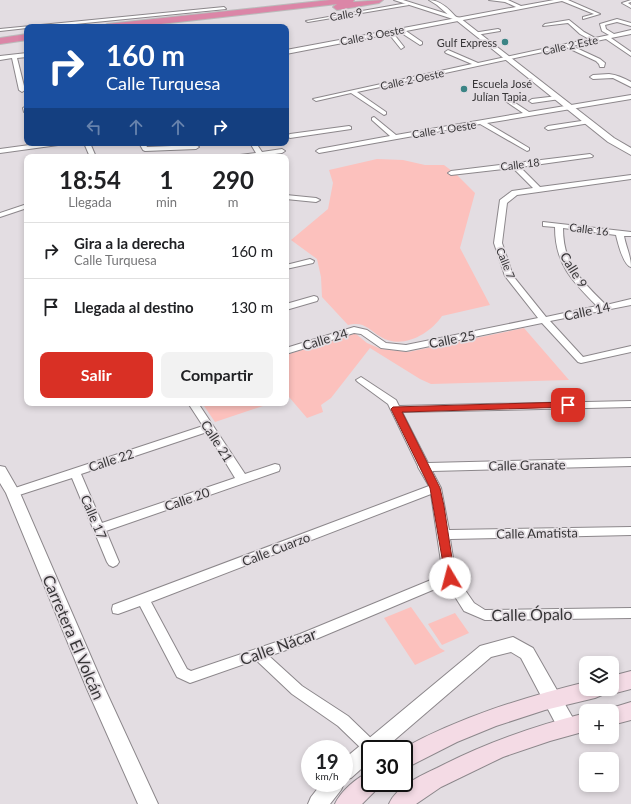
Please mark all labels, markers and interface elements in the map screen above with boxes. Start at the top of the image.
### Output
street label: Calle 9 [329,5,363,23]
street label: Calle 3 Oeste [339,22,405,48]
street label: Calle 2 Este [541,33,599,57]
place label: Gulf Express [437,36,497,49]
marker: Gulf Express [500,37,510,47]
text: 160 m [106,38,185,72]
icon: right [40,40,92,92]
street label: Calle 2 Oeste [379,66,445,92]
text: Calle Turquesa [106,72,220,94]
place label: Escuela José Julían Tapia [472,77,532,103]
marker: Escuela José Julían Tapia [459,84,469,94]
icon: left [83,116,105,138]
icon: ahead [125,116,147,138]
icon: ahead [167,116,189,138]
icon: right [209,116,231,138]
street label: Calle 1 Oeste [411,117,477,140]
street label: Calle 18 [500,155,540,173]
text: 18:54 [59,165,121,194]
text: 1 [160,165,174,194]
text: 290 [212,165,254,194]
text: Llegada [68,194,112,210]
text: min [156,194,177,210]
text: m [228,194,238,210]
street label: Calle 16 [569,220,609,238]
text: Gira a la derecha [74,234,185,252]
icon: right [40,240,62,262]
text: 160 m [231,242,273,260]
street label: Calle 7 [494,245,518,281]
street label: Calle 9 [557,249,591,291]
text: Calle Turquesa [74,252,157,268]
icon: arrive [40,296,62,318]
text: Llegada al destino [74,298,194,316]
text: 130 m [231,298,273,316]
street label: Calle 14 [563,298,612,324]
street label: Calle 24 [300,324,350,353]
street label: Calle 25 [428,327,476,351]
button: Salir [40,352,153,398]
button: Compartir [161,352,273,398]
pin [551,388,585,422]
icon: arrive [557,394,579,416]
street label: Calle 21 [198,417,236,465]
street label: Calle 22 [86,445,136,475]
street label: Calle Granate [488,456,566,474]
street label: Calle 20 [162,484,212,514]
street label: Calle 17 [78,492,111,542]
street label: Calle Amatista [496,524,578,542]
street label: Calle Cuarzo [240,529,312,569]
position arrow [429,557,471,599]
street label: Carretera El Volcán [39,572,109,702]
street label: Calle Ópalo [491,604,573,624]
street label: Calle Nácar [237,623,319,669]
map controls [579,656,619,792]
button: layers [579,656,619,696]
button: + [579,704,619,744]
speed limit sign: 30 [361,740,413,792]
text: 19 [315,749,339,773]
button: − [579,752,619,792]
text: km/h [315,770,339,782]

